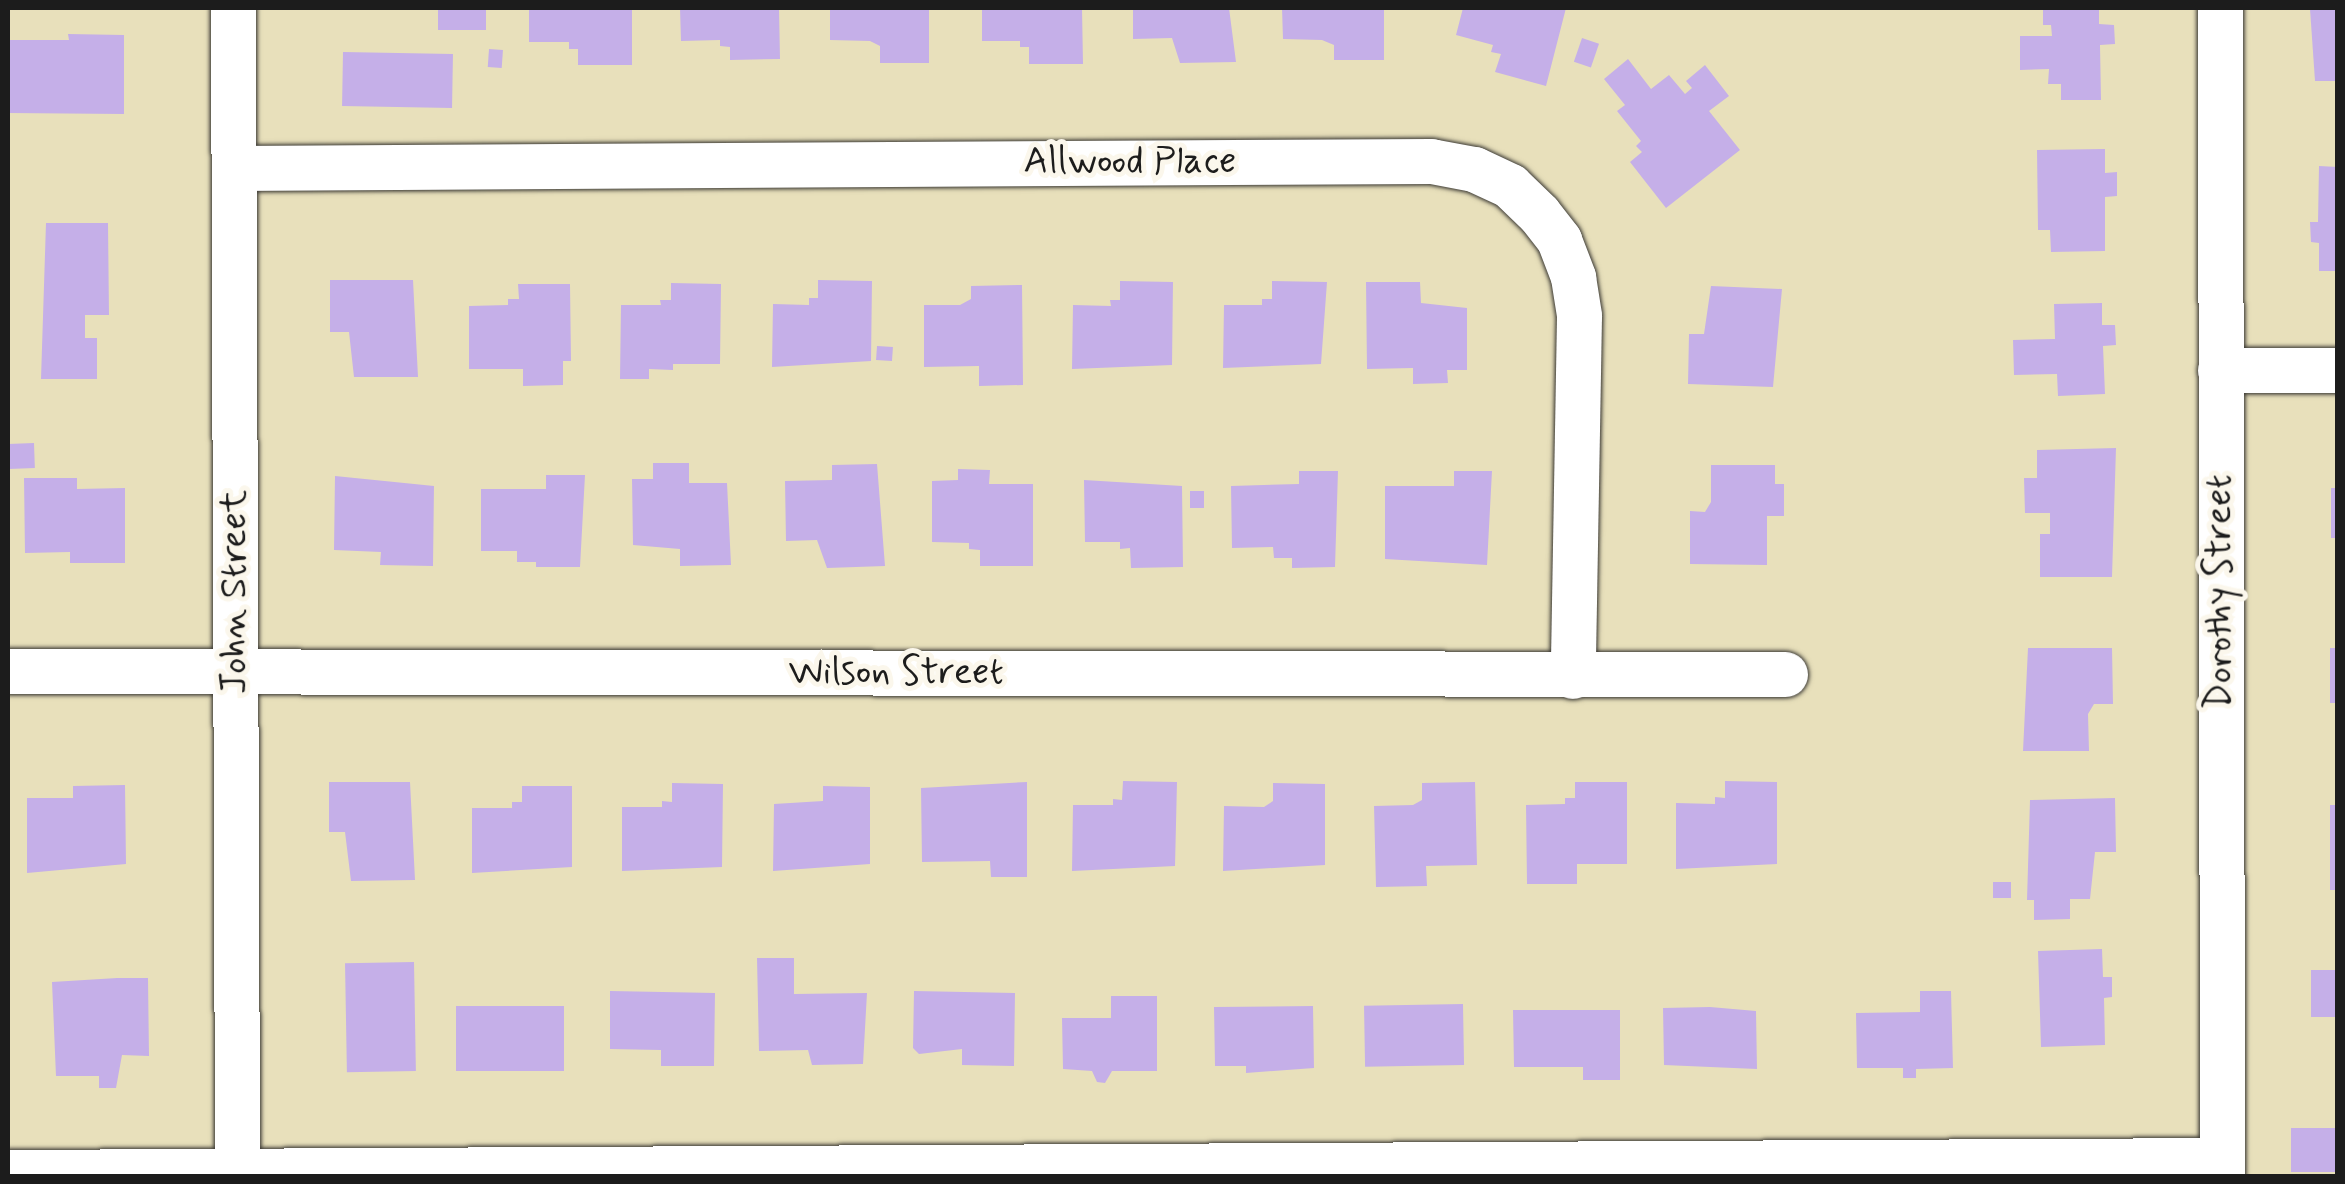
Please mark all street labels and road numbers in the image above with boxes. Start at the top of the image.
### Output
street label: Allwood Place [1023,139,1237,185]
street label: Dorothy Street [2197,471,2243,713]
street label: John Street [212,490,258,694]
street label: Wilson Street [786,650,1006,696]

